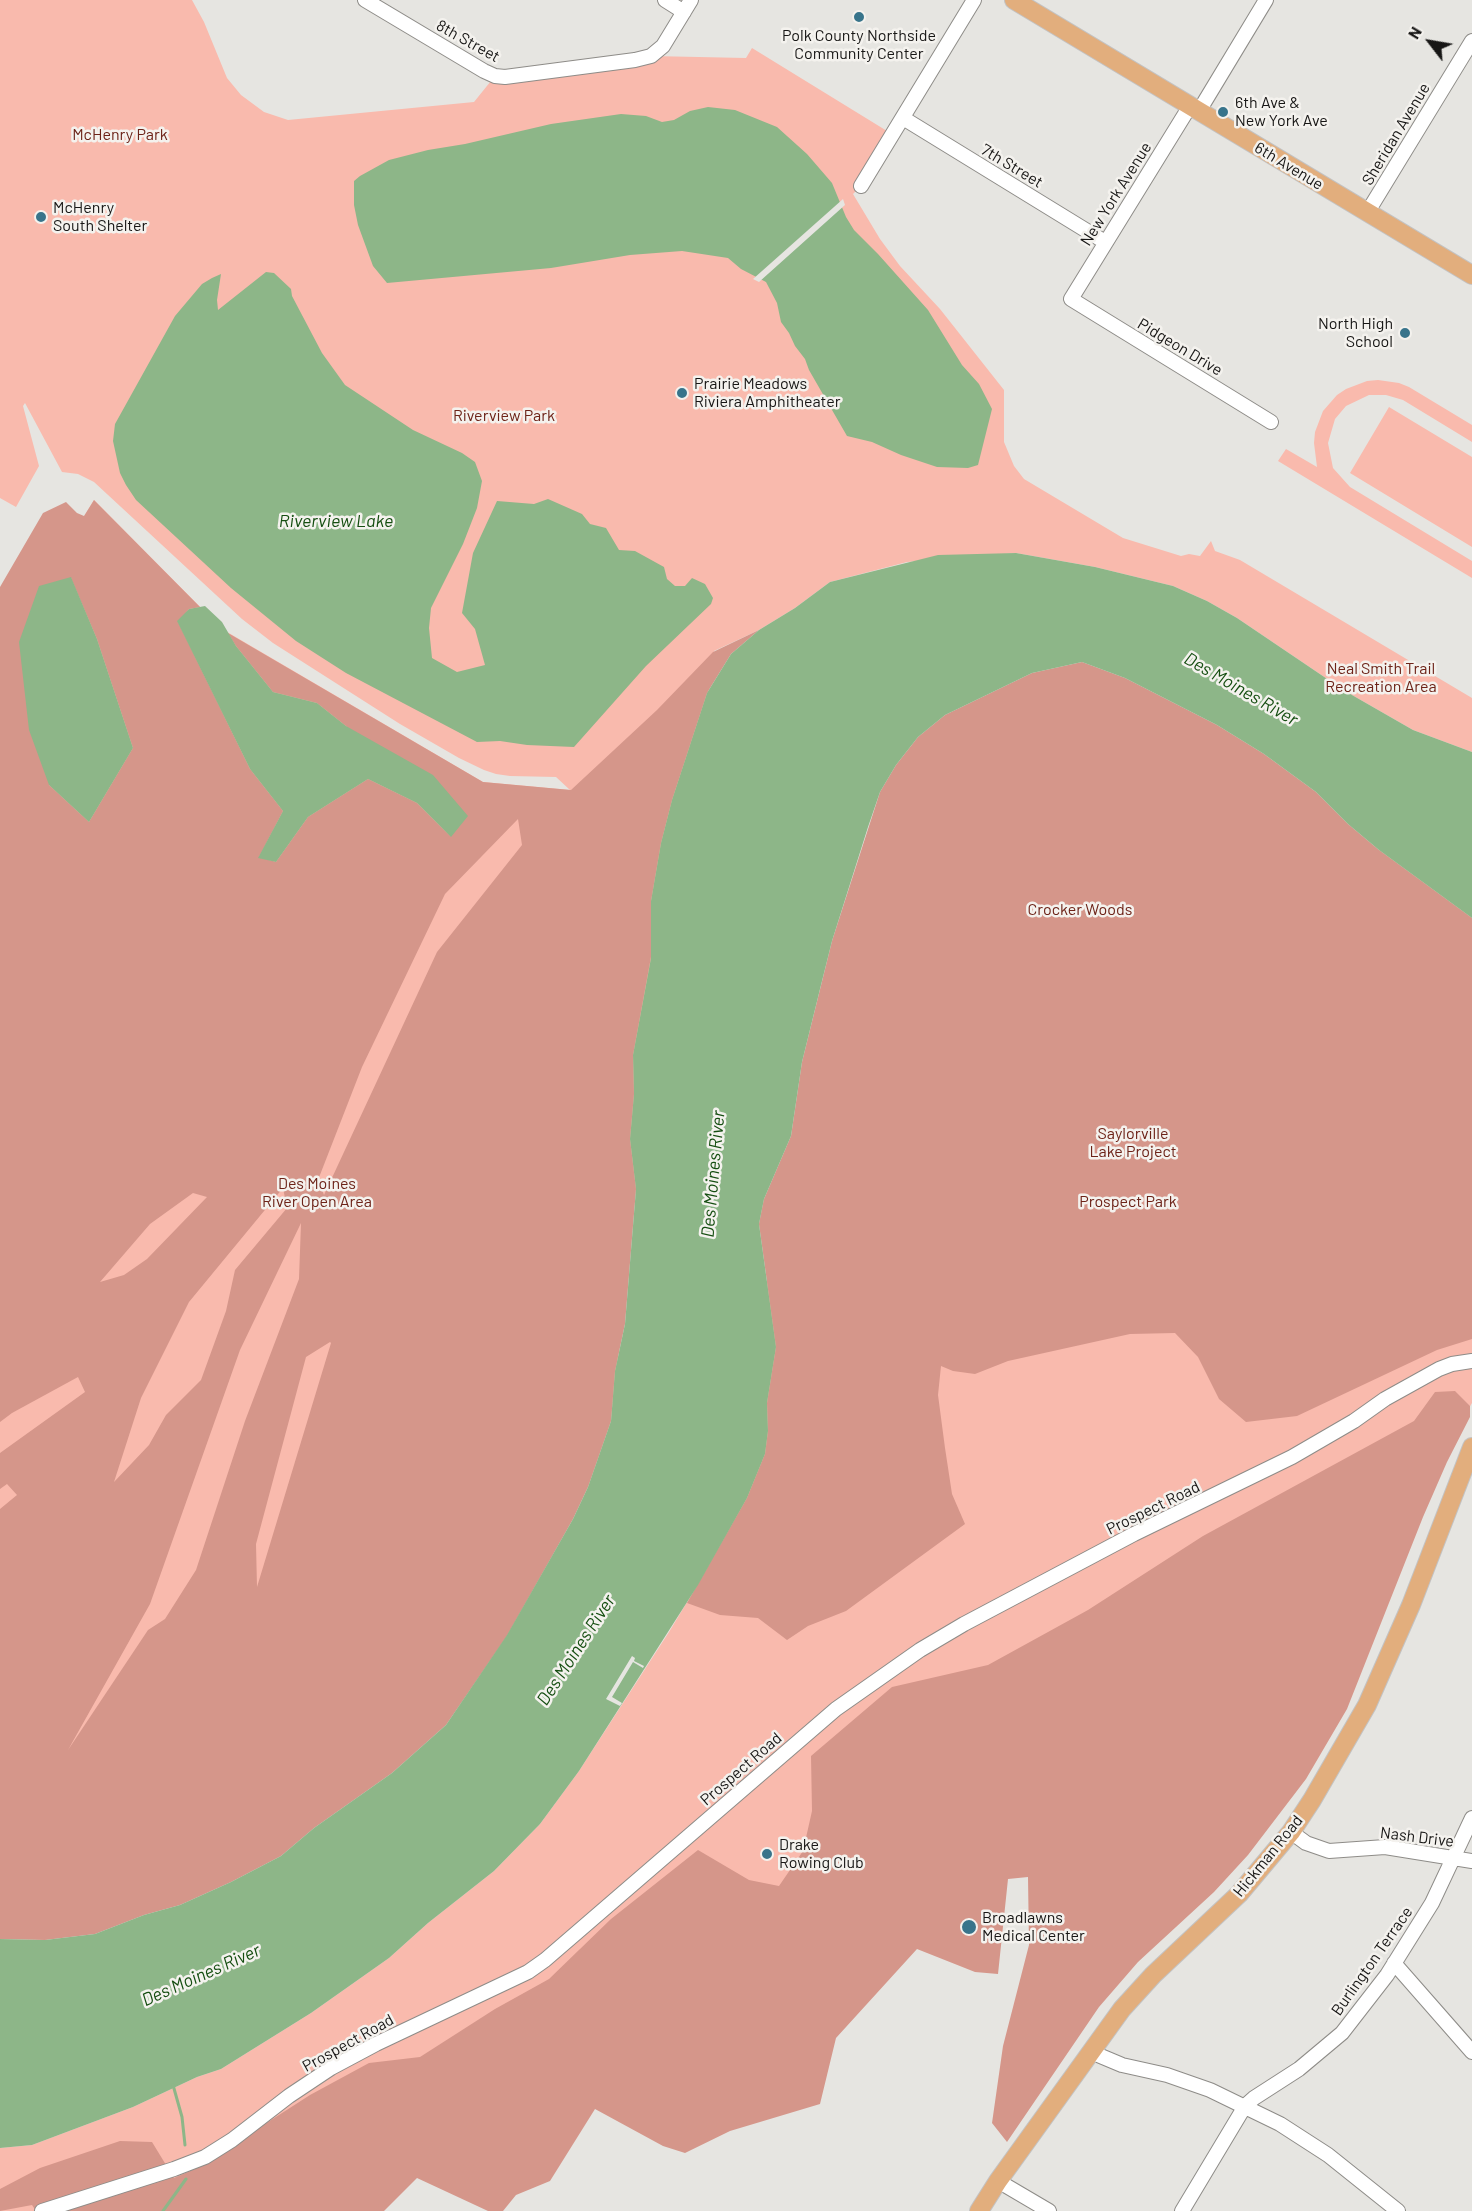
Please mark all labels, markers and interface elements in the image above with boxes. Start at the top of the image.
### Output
marker: Polk County Northside Community Center [852,10,866,24]
north arrow [1400,12,1460,72]
street label: 8th Street [433,16,503,66]
text: N [1403,23,1425,42]
place label: Polk County Northside Community Center [782,26,936,64]
street label: Sheridan Avenue [1358,79,1434,189]
place label: 6th Ave & New York Ave [1235,93,1328,131]
marker: 6th Ave & New York Ave [1216,105,1230,119]
park label: McHenry Park [72,125,168,145]
street label: 6th Avenue [1251,138,1327,194]
street label: New York Avenue [1076,139,1156,249]
street label: 7th Street [978,140,1046,192]
place label: McHenry South Shelter [53,198,147,236]
marker: McHenry South Shelter [34,210,48,224]
street label: Pidgeon Drive [1134,314,1226,380]
place label: North High School [1318,314,1393,352]
marker: North High School [1398,326,1412,340]
place label: Prairie Meadows Riviera Amphitheater [694,374,841,412]
marker: Prairie Meadows Riviera Amphitheater [675,386,689,400]
park label: Riverview Park [453,406,555,426]
water label: Riverview Lake [279,510,393,532]
water label: Des Moines River [1180,648,1302,730]
park label: Neal Smith Trail Recreation Area [1325,659,1437,697]
park label: Crocker Woods [1028,900,1132,920]
water label: Des Moines River [697,1110,729,1238]
park label: Saylorville Lake Project [1089,1124,1177,1162]
park label: Des Moines River Open Area [262,1174,372,1212]
park label: Prospect Park [1079,1192,1177,1212]
street label: Prospect Road [1103,1477,1203,1539]
water label: Des Moines River [532,1591,620,1709]
street label: Prospect Road [696,1728,786,1810]
street label: Hickman Road [1229,1811,1307,1901]
street label: Nash Drive [1379,1823,1455,1851]
place label: Drake Rowing Club [779,1835,864,1873]
marker: Drake Rowing Club [760,1847,774,1861]
street label: Burlington Terrace [1327,1903,1417,2019]
place label: Broadlawns Medical Center [982,1908,1085,1946]
marker: Broadlawns Medical Center [960,1918,978,1936]
water label: Des Moines River [138,1939,264,2011]
street label: Prospect Road [299,2010,397,2076]

